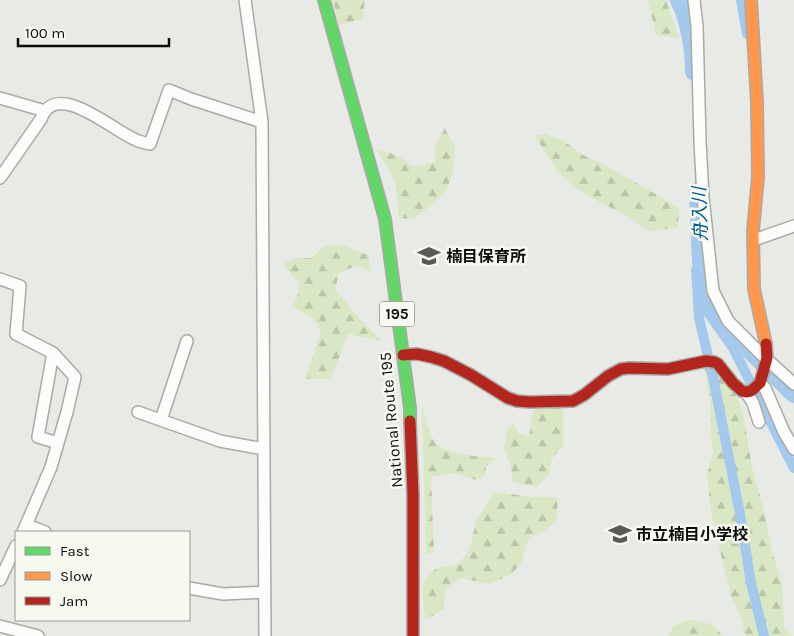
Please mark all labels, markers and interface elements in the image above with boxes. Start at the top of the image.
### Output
scale bar [18,15,169,47]
text: 100 m [25,24,65,42]
water label: 舟入川 [688,185,712,241]
school or university icon: 楠目保育所 [416,243,442,269]
place label: 楠目保育所 [446,247,526,266]
road number: 195 [380,302,414,326]
street label: National Route 195 [376,351,406,489]
school or university icon: 市立楠目小学校 [607,521,633,547]
place label: 市立楠目小学校 [636,525,748,544]
legend [15,531,190,621]
text: Fast [60,542,90,560]
text: Slow [60,567,92,585]
text: Jam [60,592,88,610]

